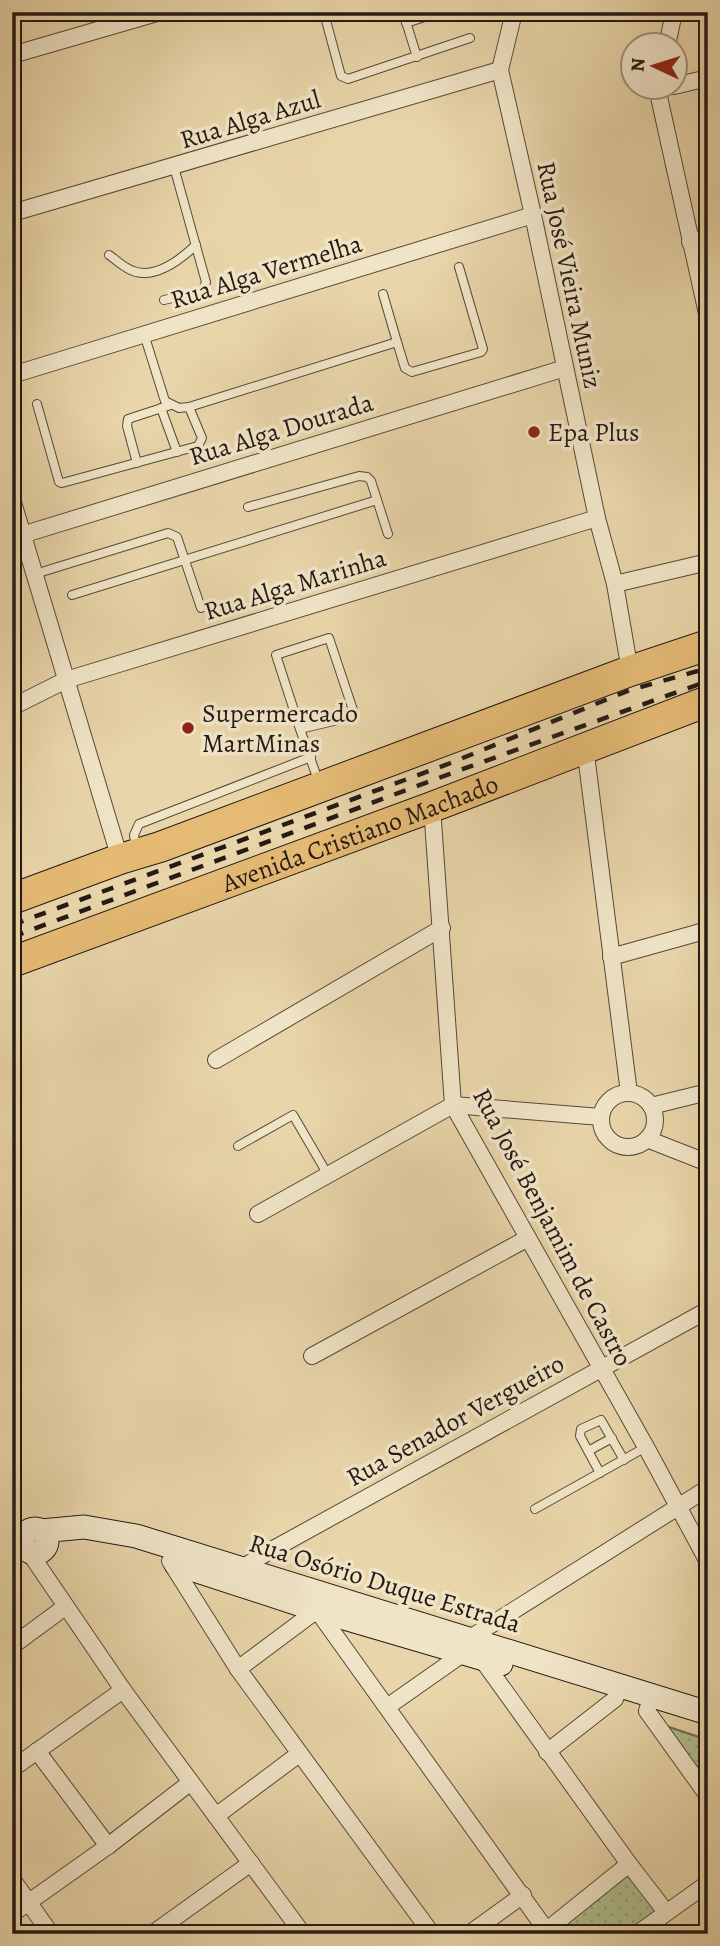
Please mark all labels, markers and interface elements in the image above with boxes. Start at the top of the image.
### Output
north arrow [618,32,688,102]
text: N [625,57,652,73]
street label: Rua Alga Azul [176,82,325,157]
street label: Rua José Vieira Muniz [528,158,611,392]
street label: Rua Alga Vermelha [166,226,366,317]
street label: Rua Alga Dourada [185,385,377,474]
place label: Epa Plus [548,415,640,450]
marker: Epa Plus [526,424,542,440]
street label: Rua Alga Marinha [200,540,391,629]
place label: Supermercado MartMinas [202,696,358,761]
marker: Supermercado MartMinas [180,720,196,736]
street label: Avenida Cristiano Machado [216,766,503,901]
street label: Rua José Benjamim de Castro [464,1082,641,1373]
street label: Rua Senador Vergueiro [340,1346,570,1495]
street label: Rua Osório Duque Estrada [245,1525,525,1641]

